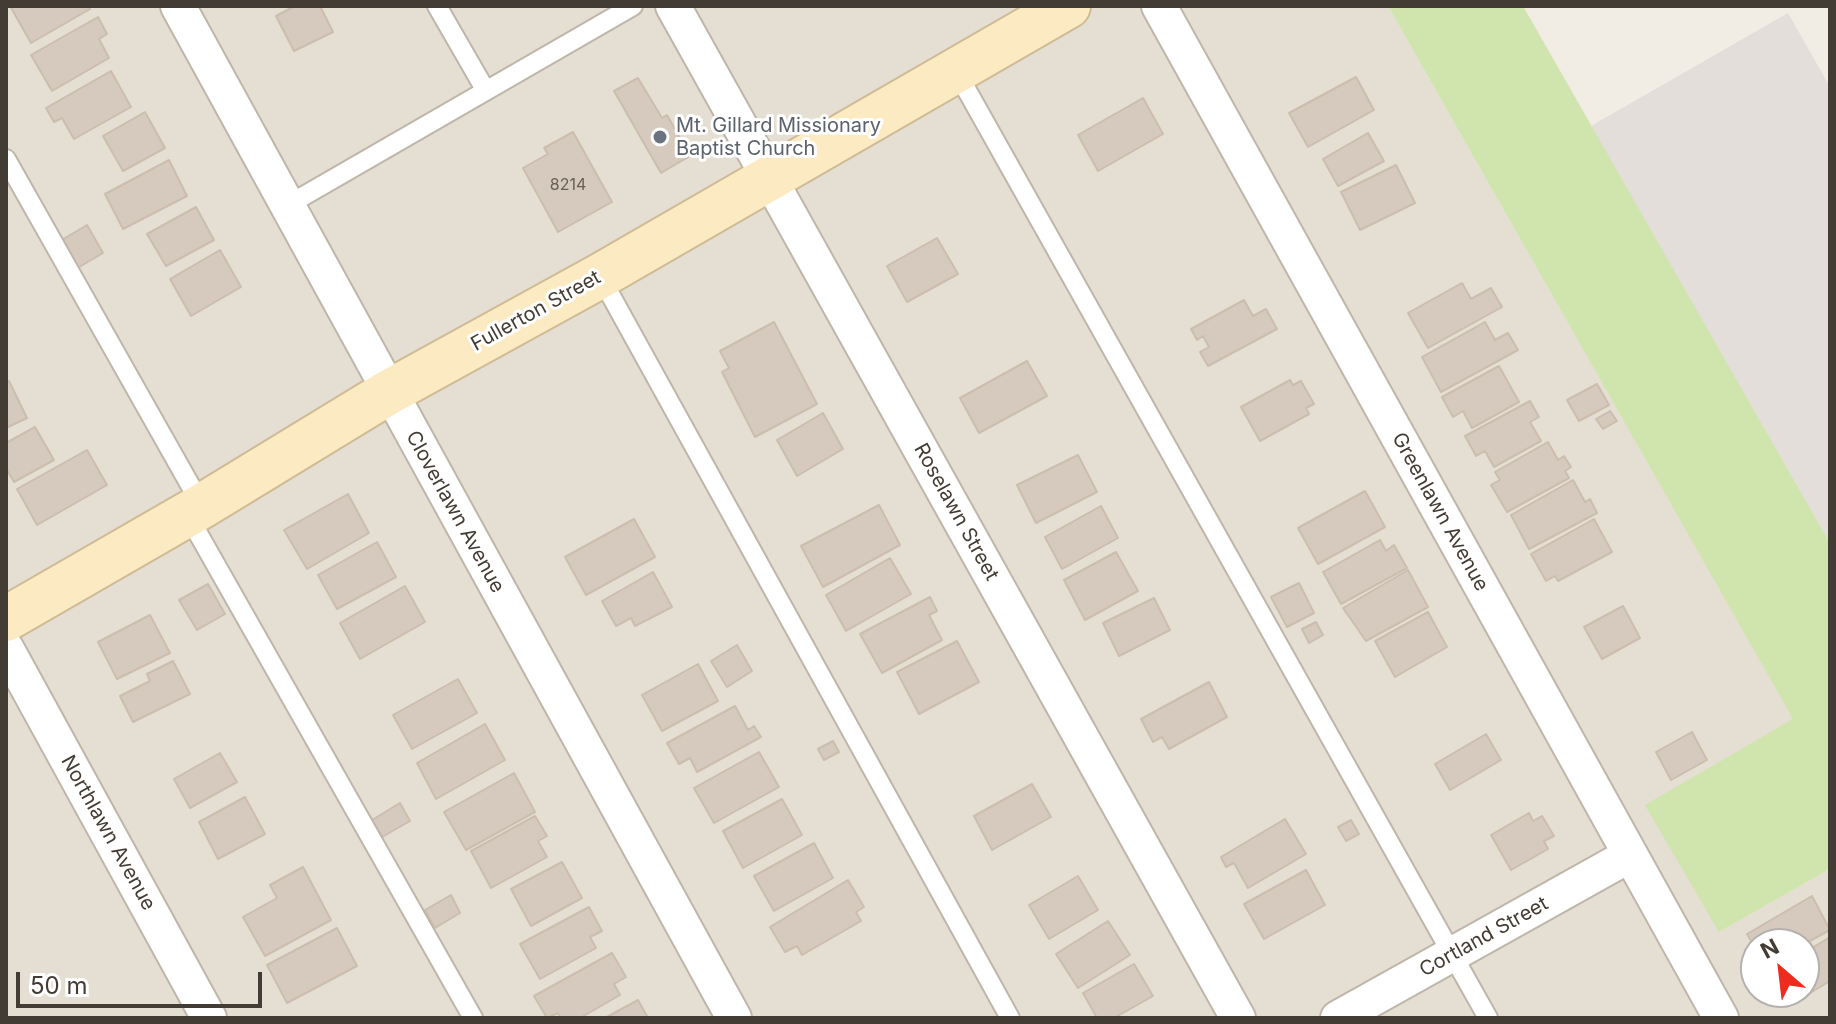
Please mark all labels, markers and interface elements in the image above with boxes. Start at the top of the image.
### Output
place label: Mt. Gillard Missionary Baptist Church [676,114,881,161]
marker: Mt. Gillard Missionary Baptist Church [651,128,669,146]
house number: 8214 [550,175,586,195]
street label: Fullerton Street [467,266,605,356]
street label: Cloverlawn Avenue [400,427,510,597]
street label: Greenlawn Avenue [1387,429,1493,595]
street label: Roselawn Street [908,439,1004,585]
street label: Northlawn Avenue [55,751,161,915]
street label: Cortland Street [1416,892,1552,982]
north arrow [1740,928,1820,1008]
text: N [1756,933,1783,964]
scale bar [20,956,266,1006]
text: 50 m [30,971,88,1000]

